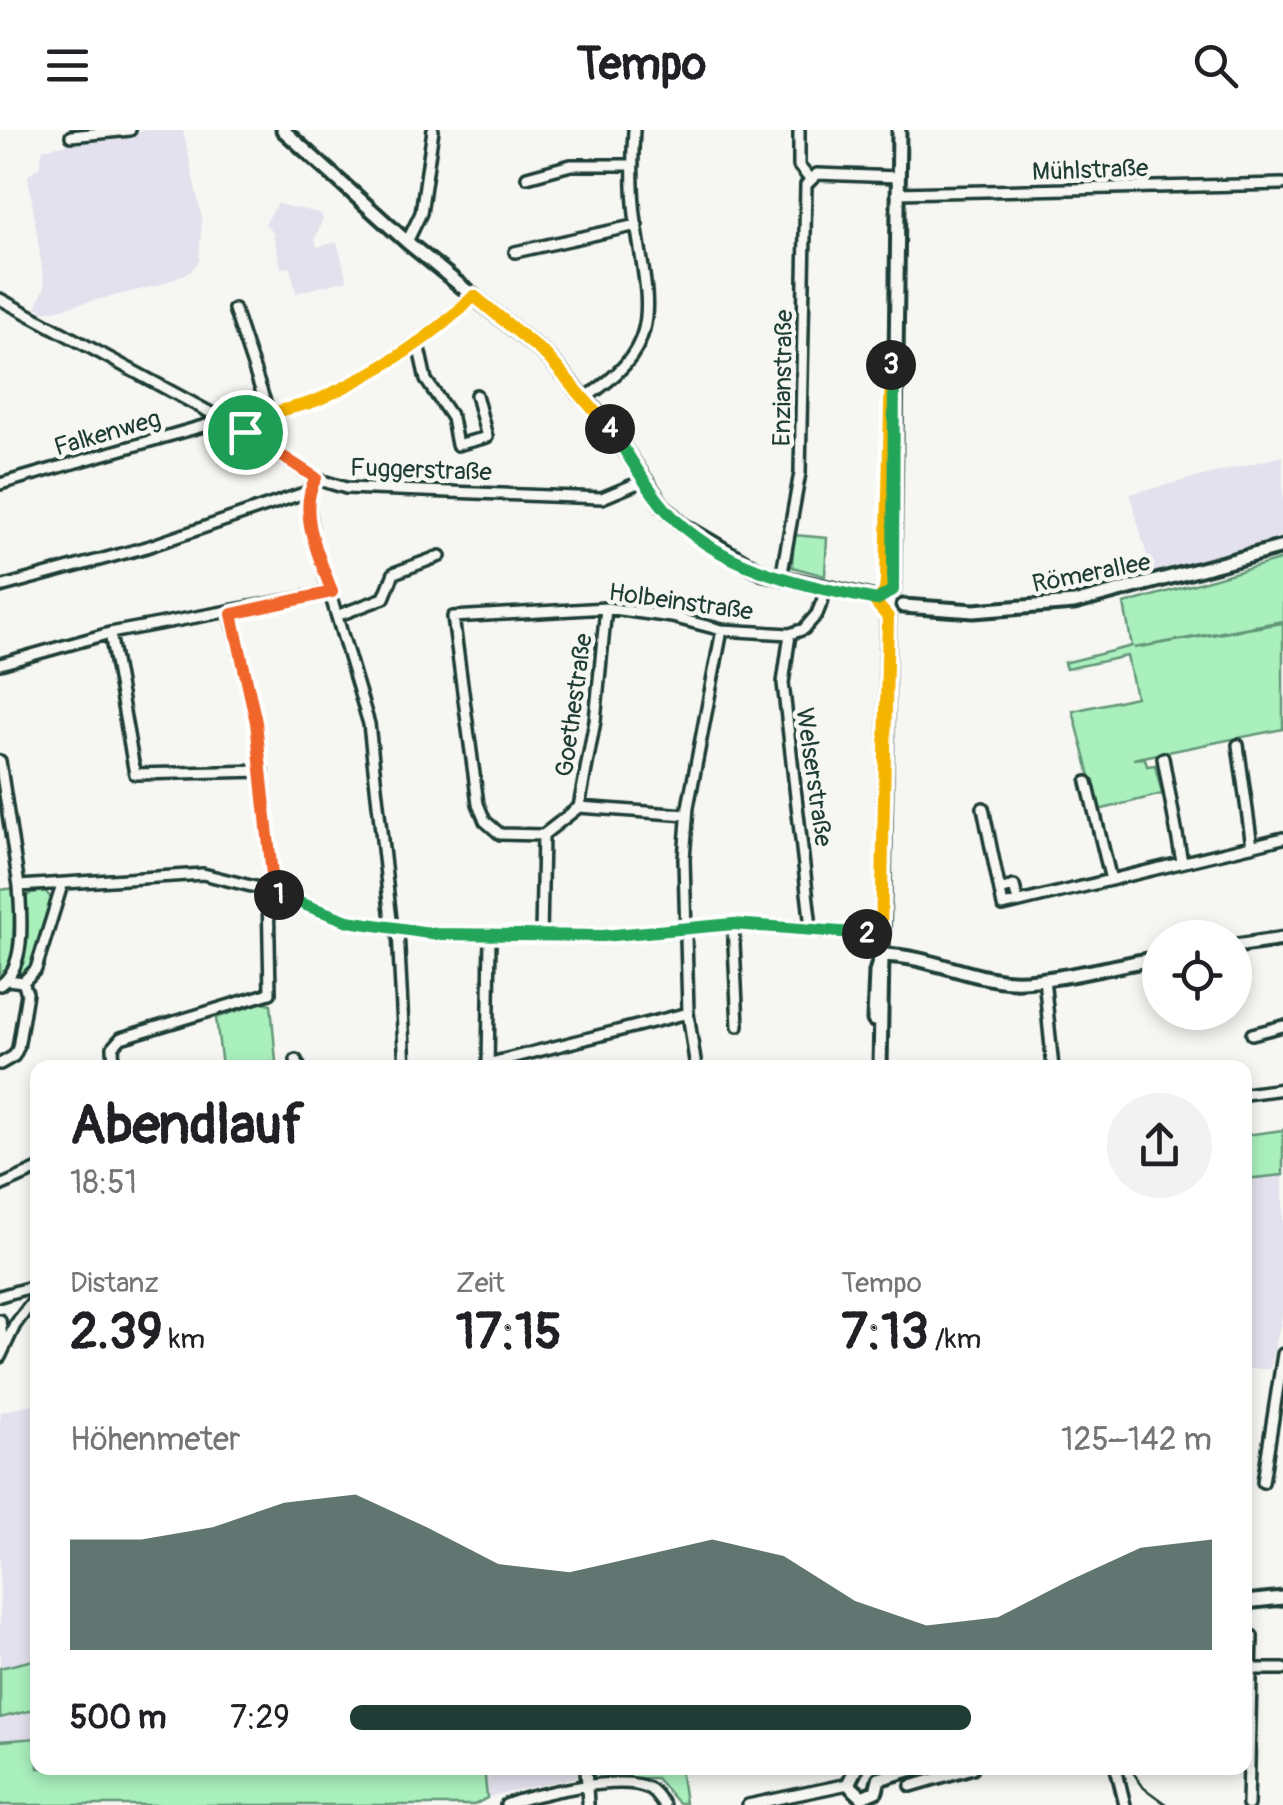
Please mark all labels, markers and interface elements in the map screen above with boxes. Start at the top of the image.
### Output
text: Tempo [577,37,706,93]
icon: menu [40,38,95,93]
icon: search [1188,38,1243,93]
street label: Mühlstraße [1031,153,1149,188]
street label: Enzianstraße [767,309,800,447]
pin: 3 [866,340,916,390]
text: 3 [883,347,899,382]
pin [203,390,288,475]
street label: Falkenweg [51,403,164,463]
pin: 4 [585,404,635,454]
icon: arrive [218,405,273,460]
text: 4 [602,411,618,446]
street label: Fuggerstraße [350,453,493,488]
street label: Römerallee [1030,547,1154,600]
street label: Holbeinstraße [607,577,756,628]
street label: Goethestraße [549,631,600,779]
street label: Welserstraße [788,706,839,849]
pin: 1 [254,870,304,920]
text: 1 [274,877,284,912]
pin: 2 [842,909,892,959]
text: 2 [859,916,875,951]
map controls [1142,920,1252,1030]
button: locate [1142,920,1252,1030]
text: Abendlauf [70,1091,304,1160]
button: share [1107,1093,1212,1198]
text: 18:51 [70,1163,137,1203]
text: Distanz [70,1266,159,1301]
text: Zeit [456,1266,505,1301]
text: Tempo [841,1266,922,1301]
text: 2.39 [70,1301,163,1364]
text: 17:15 [456,1301,562,1364]
text: 7:13 [841,1301,929,1364]
text: km [163,1322,205,1357]
text: /km [929,1322,981,1357]
text: Höhenmeter [70,1420,240,1460]
text: 125–142 m [1061,1420,1212,1460]
text: 500 m [70,1698,166,1738]
text: 7:29 [230,1698,290,1738]

